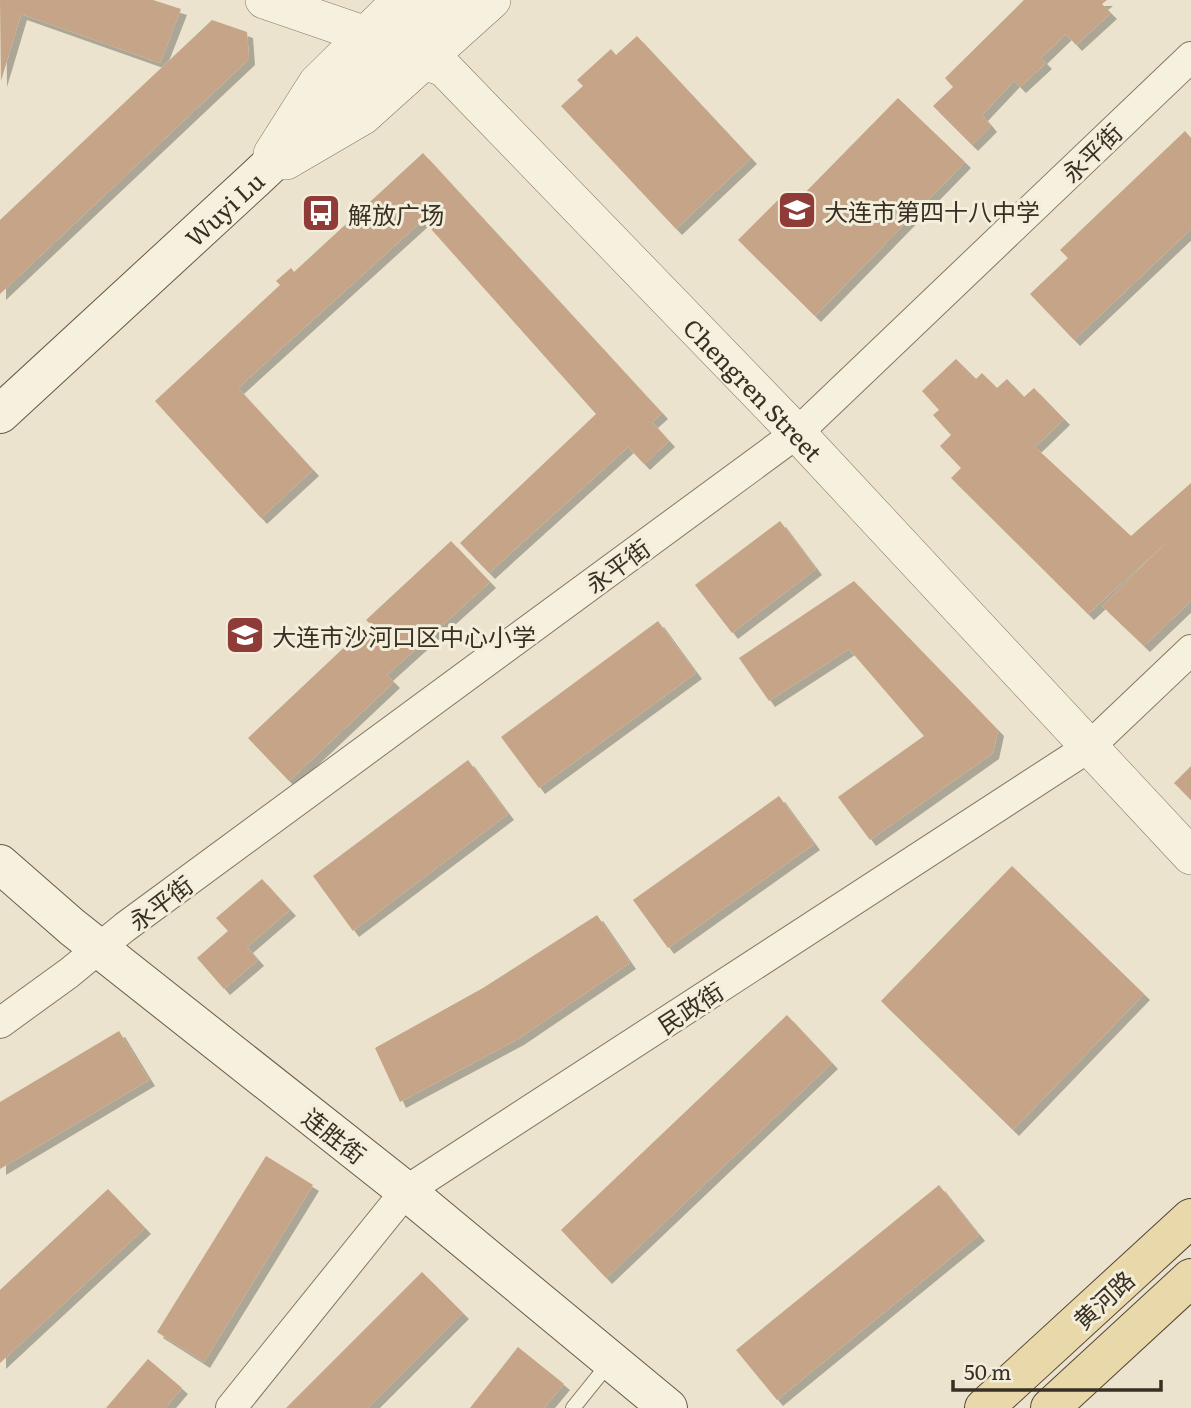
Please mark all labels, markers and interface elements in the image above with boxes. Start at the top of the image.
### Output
street label: 永平街 [1053,114,1129,190]
street label: Wuyi Lu [176,162,271,254]
school or university icon: 大连市第四十八中学 [776,189,818,231]
bus stop icon: 解放广场 [300,192,342,234]
place label: 大连市第四十八中学 [824,193,1040,228]
place label: 解放广场 [348,196,444,231]
street label: Chengren Street [677,309,832,468]
street label: 永平街 [578,530,656,600]
school or university icon: 大连市沙河口区中心小学 [224,614,266,656]
place label: 大连市沙河口区中心小学 [272,618,536,653]
street label: 永平街 [121,866,199,938]
street label: 民政街 [650,973,730,1041]
street label: 连胜街 [296,1099,374,1171]
street label: 黄河路 [1065,1262,1141,1336]
scale bar [953,1348,1161,1392]
text: 50 m [964,1355,1011,1386]

